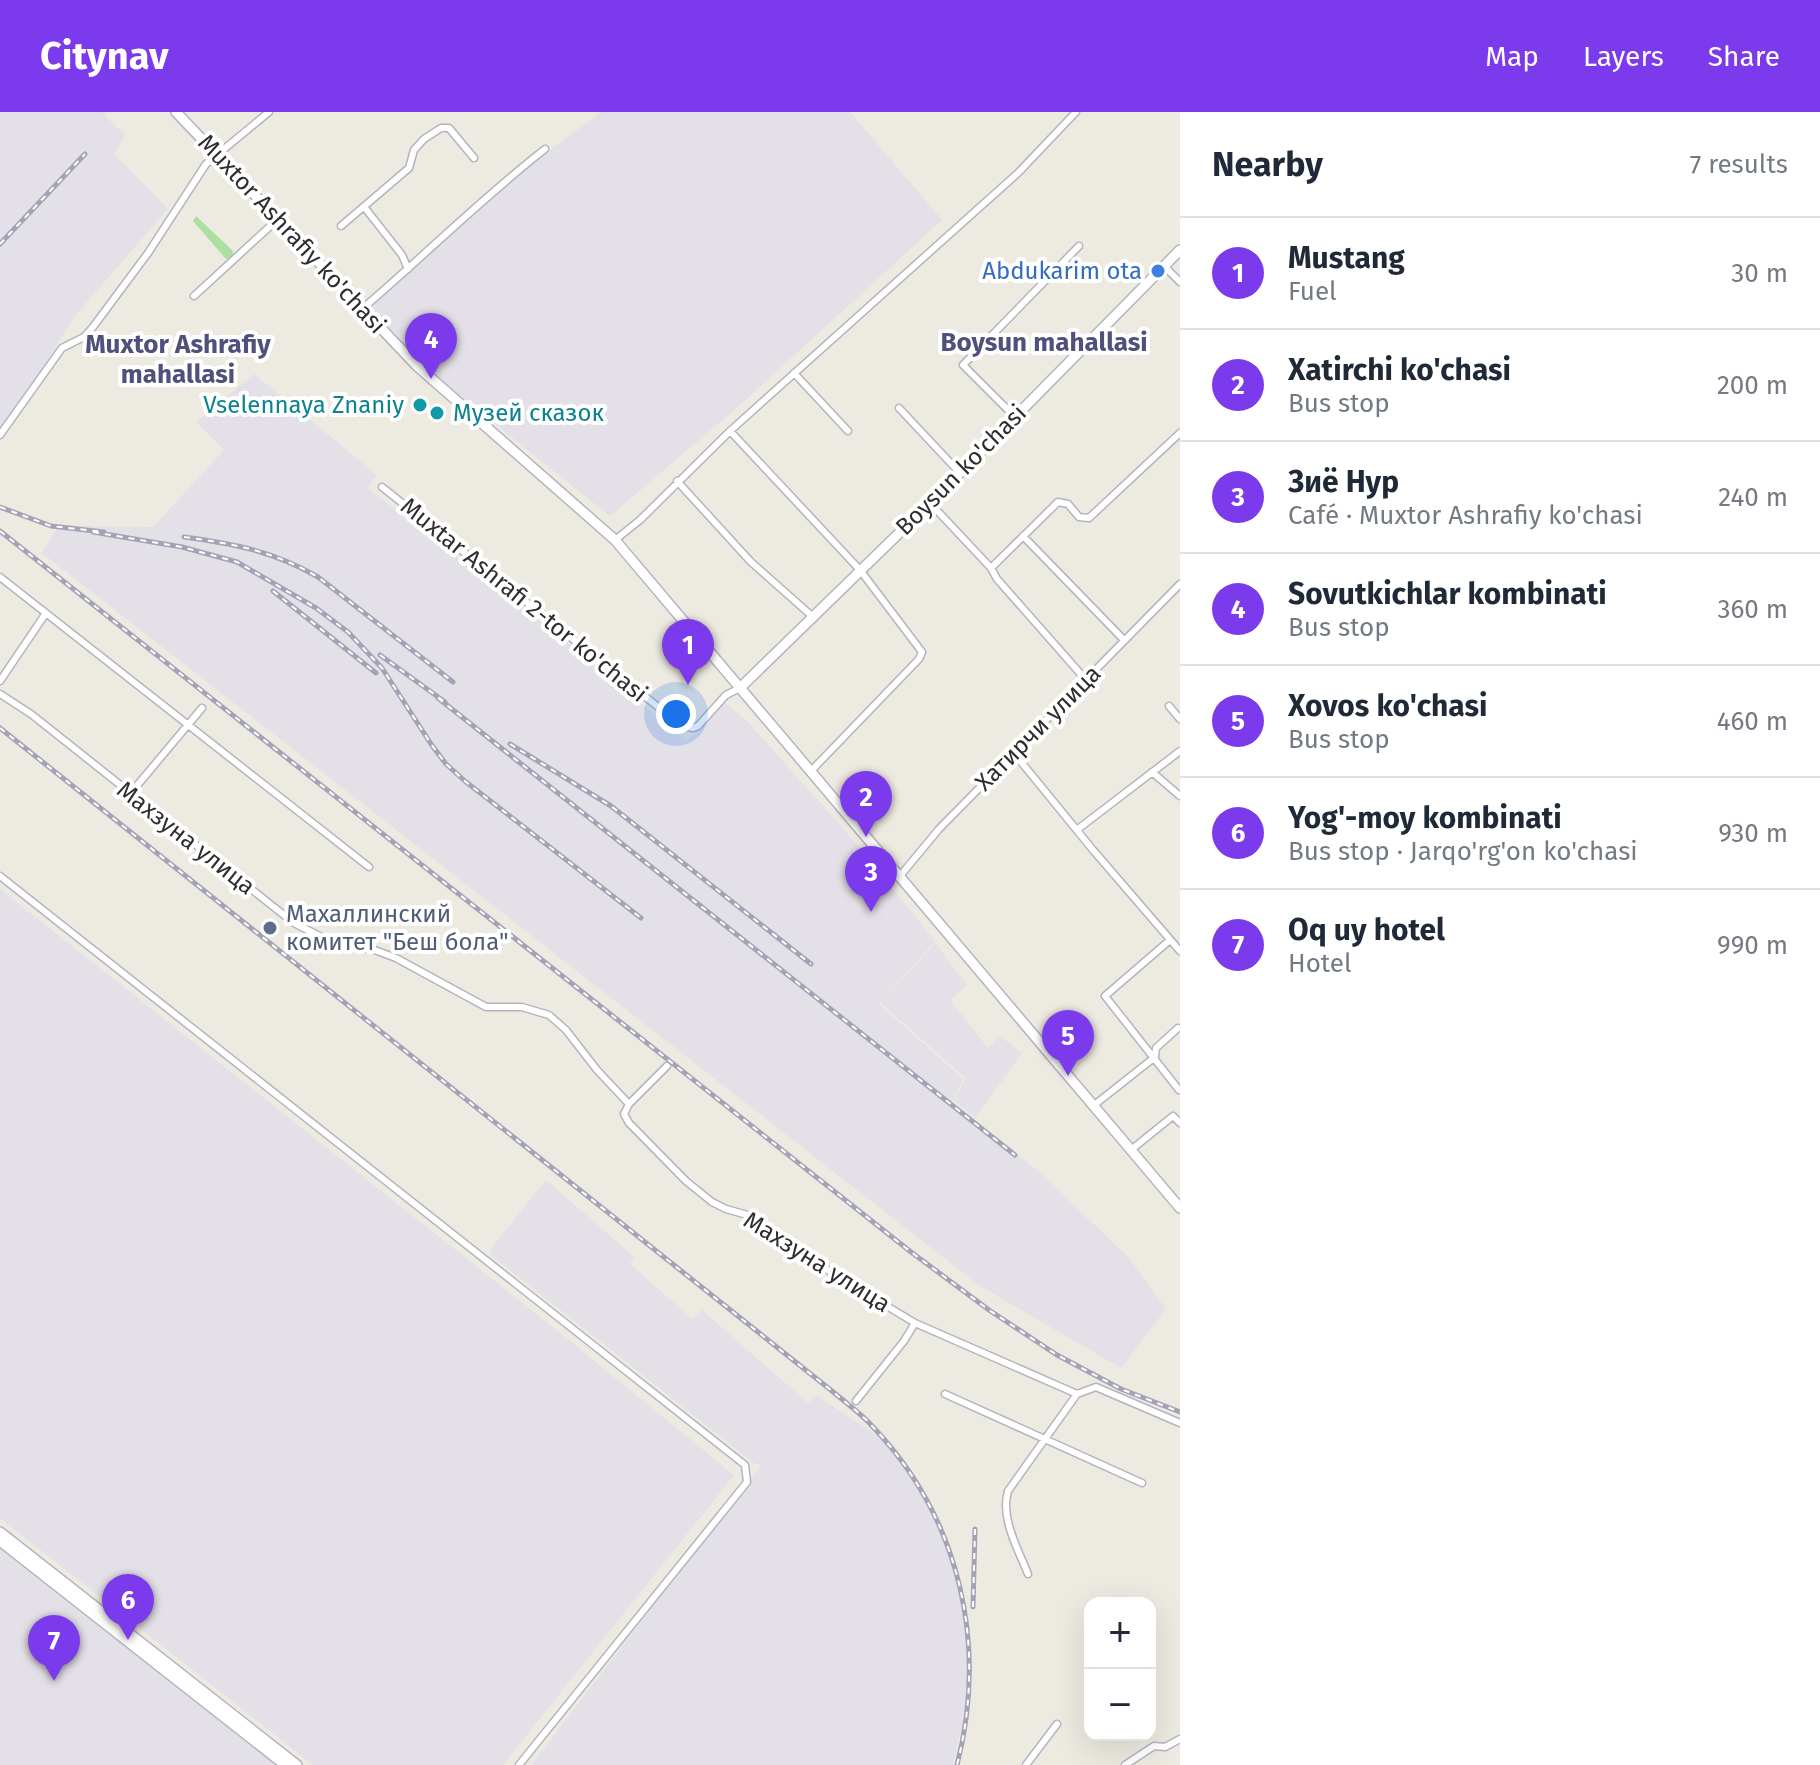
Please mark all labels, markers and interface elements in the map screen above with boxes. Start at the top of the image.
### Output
text: Citynav [40,33,168,79]
text: Map [1485,40,1539,73]
text: Layers [1583,40,1664,73]
text: Share [1708,40,1780,73]
street label: Muxtor Ashrafiy ko'chasi [192,129,392,339]
text: Nearby [1212,144,1323,185]
text: 7 results [1690,149,1788,180]
text: Mustang [1288,240,1405,276]
place label: Abdukarim ota [982,257,1142,285]
text: 1 [1232,258,1244,289]
text: 30 m [1731,258,1788,289]
marker: Abdukarim ota [1149,262,1167,280]
text: Fuel [1288,276,1337,307]
pin: 4 [405,313,457,379]
district label: Boysun mahallasi [940,327,1148,358]
district label: Muxtor Ashrafiy mahallasi [85,329,271,390]
text: Xatirchi ko'chasi [1288,352,1511,388]
text: 2 [1231,370,1245,401]
text: 200 m [1717,370,1788,401]
text: Bus stop [1288,388,1390,419]
place label: Vselennaya Znaniy [203,391,404,419]
marker: Vselennaya Znaniy [411,396,429,414]
place label: Музей сказок [453,399,605,427]
street label: Boysun ko'chasi [890,399,1032,541]
marker: Музей сказок [428,404,446,422]
text: Зиё Нур [1288,464,1399,500]
text: 3 [1231,482,1245,513]
text: 240 m [1718,482,1788,513]
street label: Muxtar Ashrafi 2-tor ko'chasi [395,492,653,708]
text: Café · Muxtor Ashrafiy ko'chasi [1288,500,1643,531]
text: Sovutkichlar kombinati [1288,576,1607,612]
text: 4 [1231,594,1245,625]
text: 360 m [1717,594,1788,625]
text: Bus stop [1288,612,1390,643]
pin: 1 [662,619,714,685]
street label: Хатирчи улица [970,660,1106,796]
text: Xovos ko'chasi [1288,688,1487,724]
your location [656,694,696,734]
text: 5 [1231,706,1245,737]
text: 460 m [1717,706,1788,737]
text: Bus stop [1288,724,1390,755]
pin: 2 [840,771,892,837]
street label: Махзуна улица [111,775,261,901]
text: Yog'-moy kombinati [1288,800,1562,836]
text: 6 [1231,818,1245,849]
text: 930 m [1718,818,1788,849]
text: Bus stop · Jarqo'rg'on ko'chasi [1288,836,1638,867]
pin: 3 [845,846,897,912]
place label: Махаллинский комитет "Беш бола" [286,900,509,956]
text: Oq uy hotel [1288,912,1445,948]
marker: Махаллинский комитет "Беш бола" [261,919,279,937]
text: 7 [1232,930,1244,961]
text: 990 m [1717,930,1788,961]
text: Hotel [1288,948,1352,979]
pin: 5 [1042,1010,1094,1076]
street label: Махзуна улица [739,1206,895,1318]
pin: 6 [102,1574,154,1640]
map controls [1084,1597,1156,1741]
button: + [1084,1597,1156,1669]
pin: 7 [28,1615,80,1681]
button: − [1084,1669,1156,1741]

